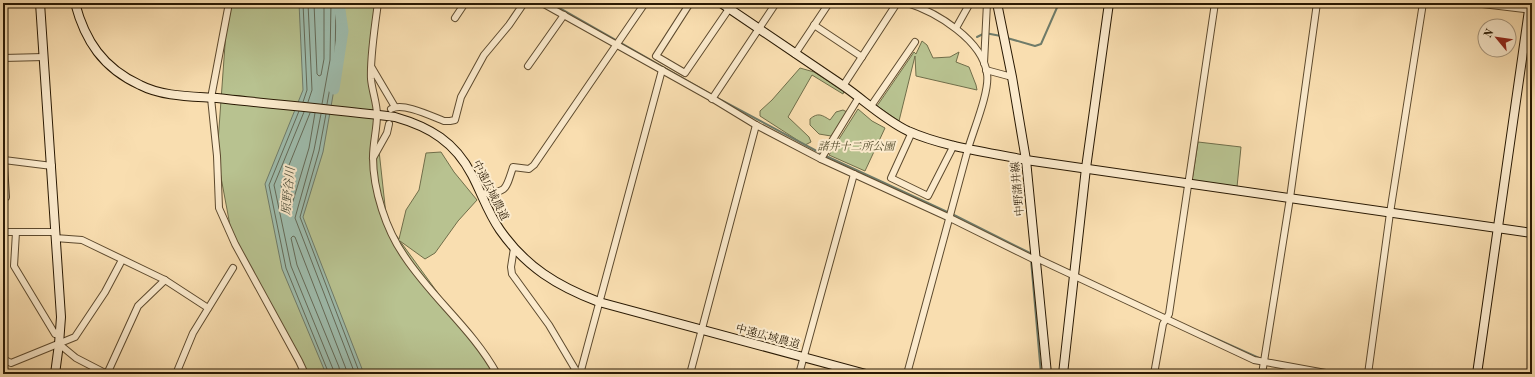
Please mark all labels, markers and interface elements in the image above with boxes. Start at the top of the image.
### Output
north arrow [1477,18,1517,58]
text: N [1483,27,1497,40]
park label: 諸井十二所公園 [818,140,896,153]
street label: 中遠広域農道 [470,158,511,223]
street label: 中野諸井線 [1009,161,1026,217]
water label: 原野谷川 [280,165,298,216]
street label: 中遠広域農道 [734,322,801,351]

